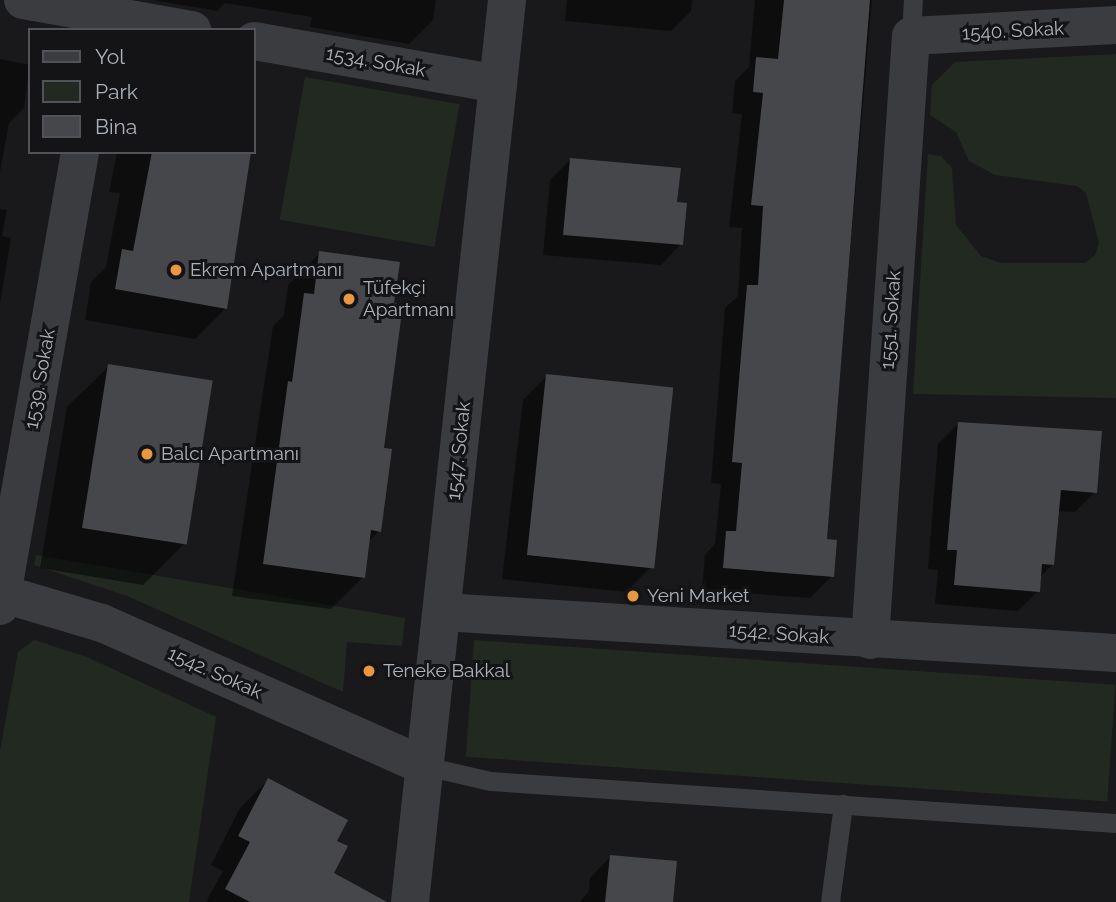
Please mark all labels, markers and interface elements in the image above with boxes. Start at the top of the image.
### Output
street label: 1540. Sokak [961,17,1065,45]
legend [28,28,256,154]
street label: 1534. Sokak [324,42,428,82]
text: Yol [95,44,125,69]
text: Park [95,79,138,104]
text: Bina [95,114,137,139]
place label: Ekrem Apartmanı [190,259,342,281]
marker: Ekrem Apartmanı [168,262,184,278]
street label: 1551. Sokak [876,270,906,370]
place label: Tüfekçi Apartmanı [363,277,454,321]
marker: Tüfekçi Apartmanı [341,291,357,307]
street label: 1539. Sokak [20,327,60,431]
street label: 1547. Sokak [442,400,476,502]
place label: Balcı Apartmanı [161,443,300,465]
marker: Balcı Apartmanı [139,446,155,462]
place label: Yeni Market [647,585,749,607]
marker: Yeni Market [625,588,641,604]
street label: 1542. Sokak [728,619,830,649]
street label: 1542. Sokak [164,642,266,704]
place label: Teneke Bakkal [383,660,510,682]
marker: Teneke Bakkal [361,663,377,679]

